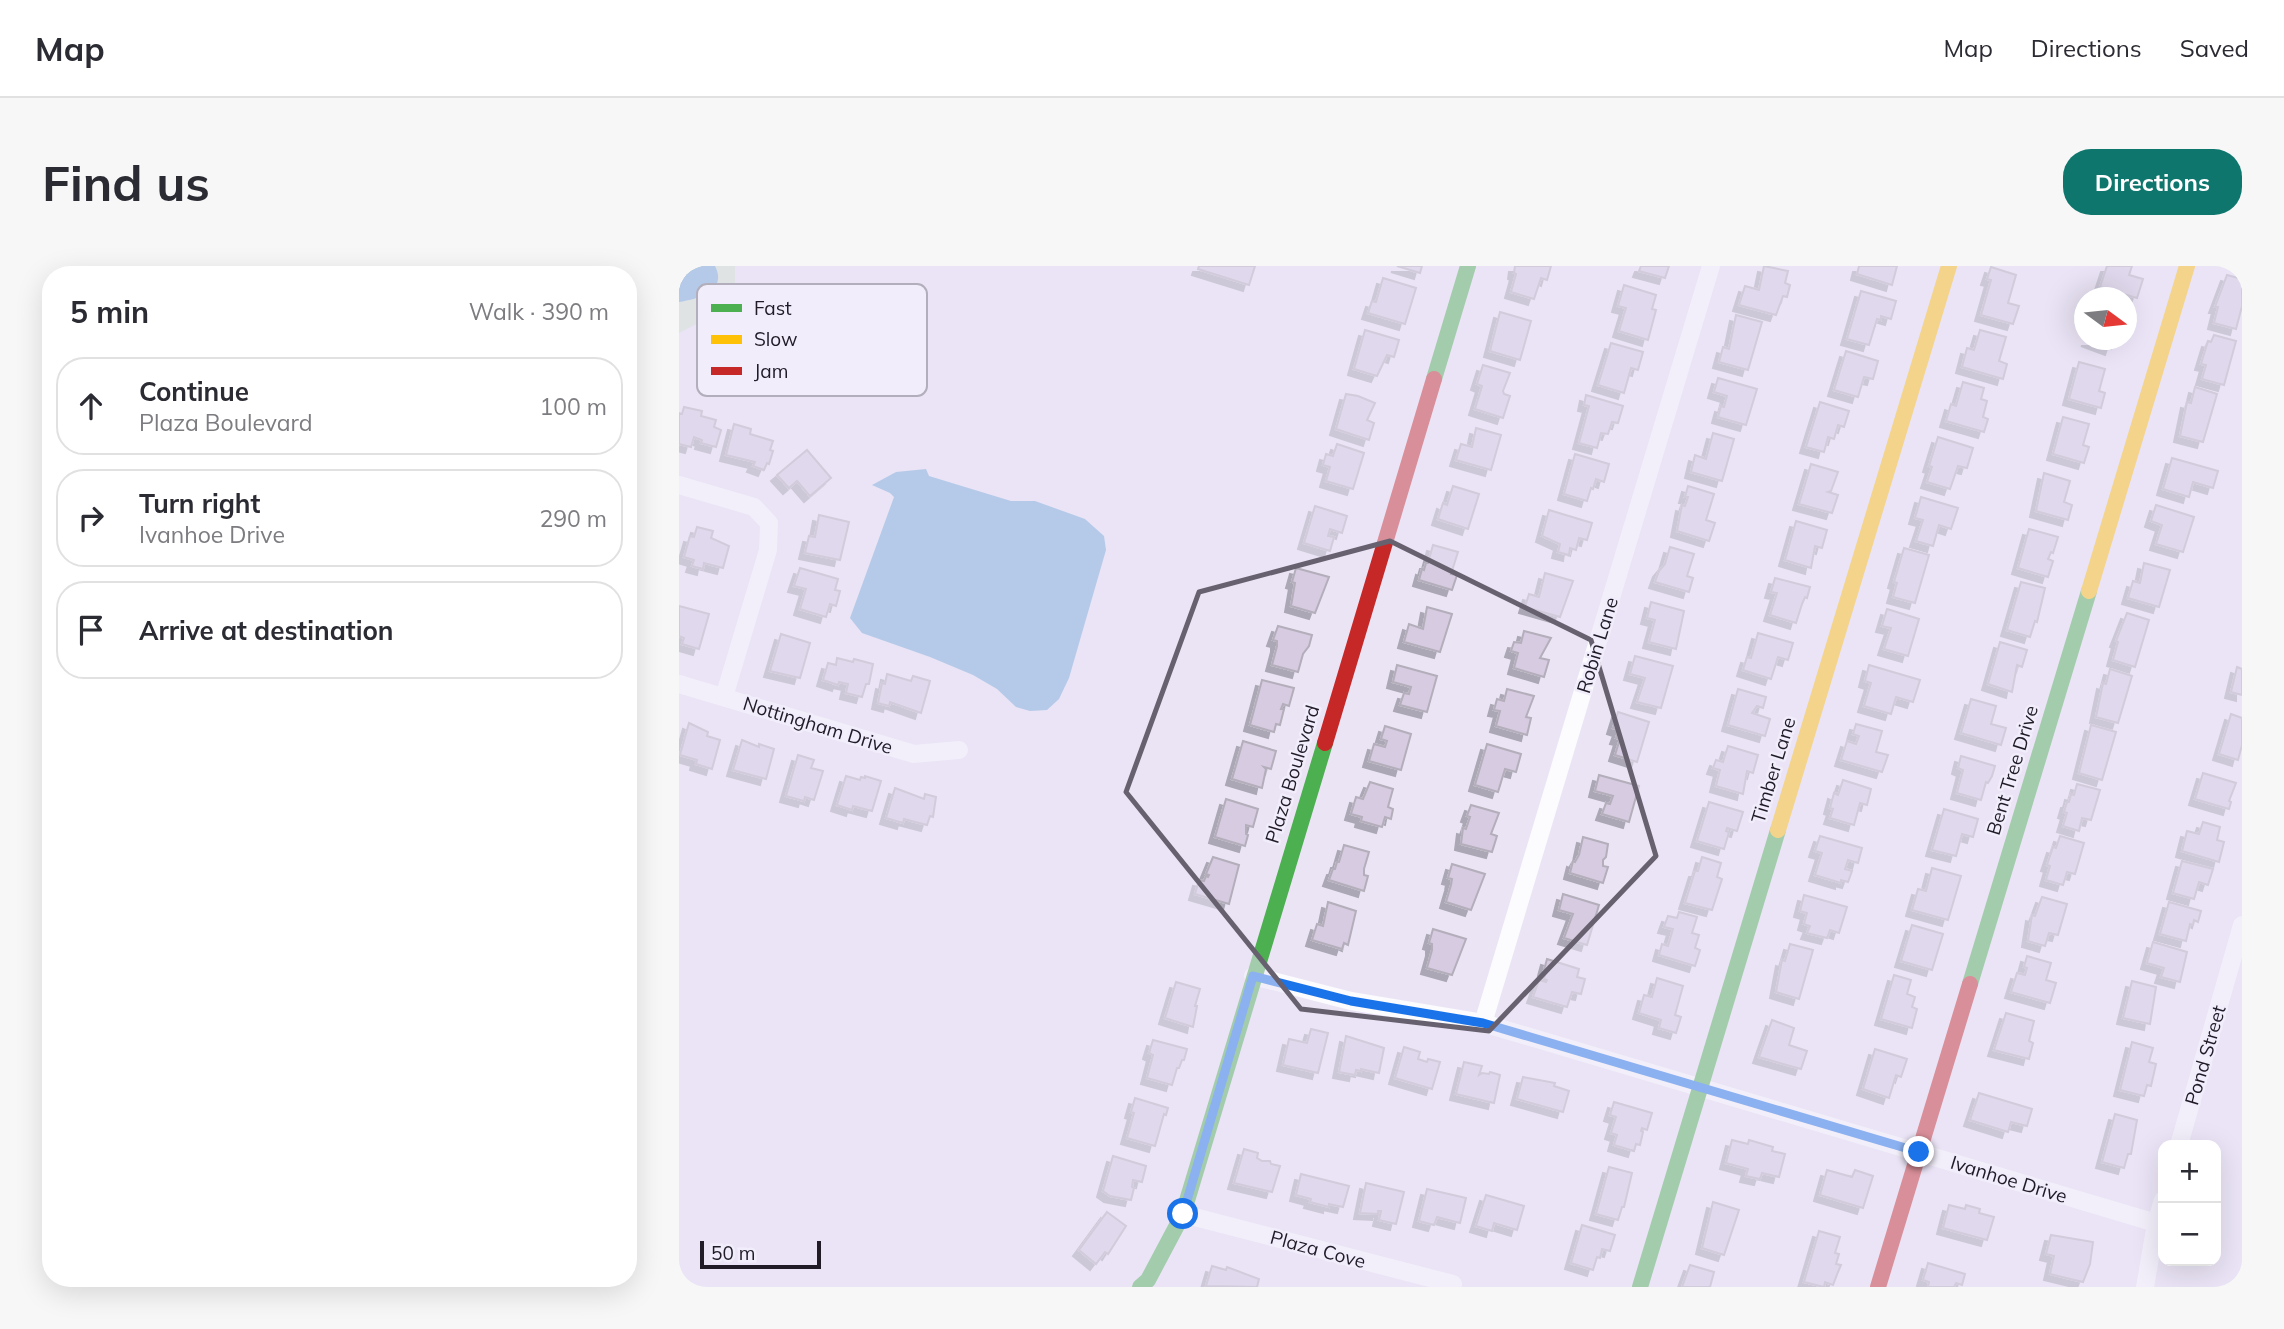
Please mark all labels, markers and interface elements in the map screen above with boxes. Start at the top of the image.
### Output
text: Map [35,28,105,69]
text: Map [1943,33,1993,63]
text: Directions [2031,33,2142,63]
text: Saved [2180,33,2249,63]
button: Directions [2063,149,2242,215]
text: Find us [42,152,210,213]
legend [697,284,927,396]
north arrow [2074,287,2137,350]
text: 5 min [70,293,149,331]
text: Fast [754,296,792,320]
text: Walk · 390 m [469,297,609,326]
text: Slow [754,327,798,351]
text: Jam [754,359,788,383]
text: Continue [139,375,249,408]
icon: ahead [72,387,110,425]
text: 100 m [539,392,607,421]
text: Plaza Boulevard [139,408,313,437]
text: Turn right [139,487,260,520]
icon: right [72,499,110,537]
text: 290 m [539,504,607,533]
text: Ivanhoe Drive [139,520,285,549]
street label: Robin Lane [1571,594,1623,696]
icon: arrive [72,611,110,649]
text: Arrive at destination [139,614,394,647]
street label: Nottingham Drive [740,691,896,759]
street label: Plaza Boulevard [1260,702,1324,846]
street label: Bent Tree Drive [1981,702,2043,838]
street label: Timber Lane [1746,714,1800,826]
street label: Pond Street [2179,1002,2231,1108]
route end [1903,1136,1934,1167]
map controls [2158,1140,2221,1266]
button: + [2158,1140,2221,1203]
street label: Ivanhoe Drive [1948,1150,2070,1208]
route start [1167,1198,1198,1229]
button: − [2158,1203,2221,1266]
street label: Plaza Cove [1268,1225,1368,1273]
scale bar [700,1238,821,1270]
text: 50 m [711,1241,755,1265]

